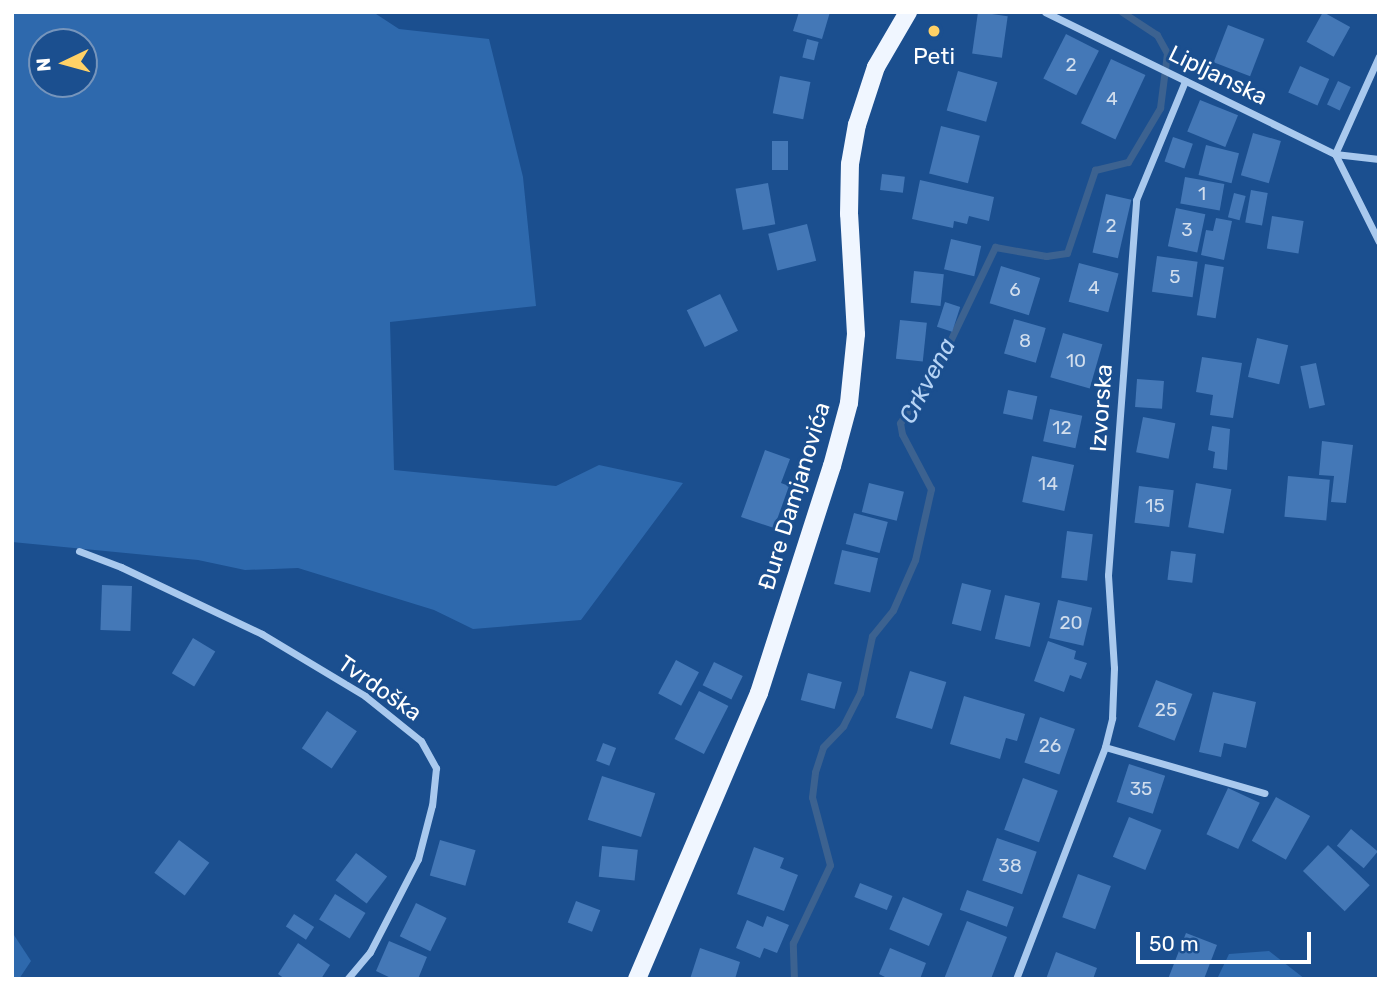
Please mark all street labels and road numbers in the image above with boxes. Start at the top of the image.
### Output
street label: Lipljanska [1164,39,1272,111]
street label: Izvorska [1084,363,1118,453]
street label: Đure Damjanovića [752,399,836,593]
street label: Tvrdoška [333,649,427,727]

